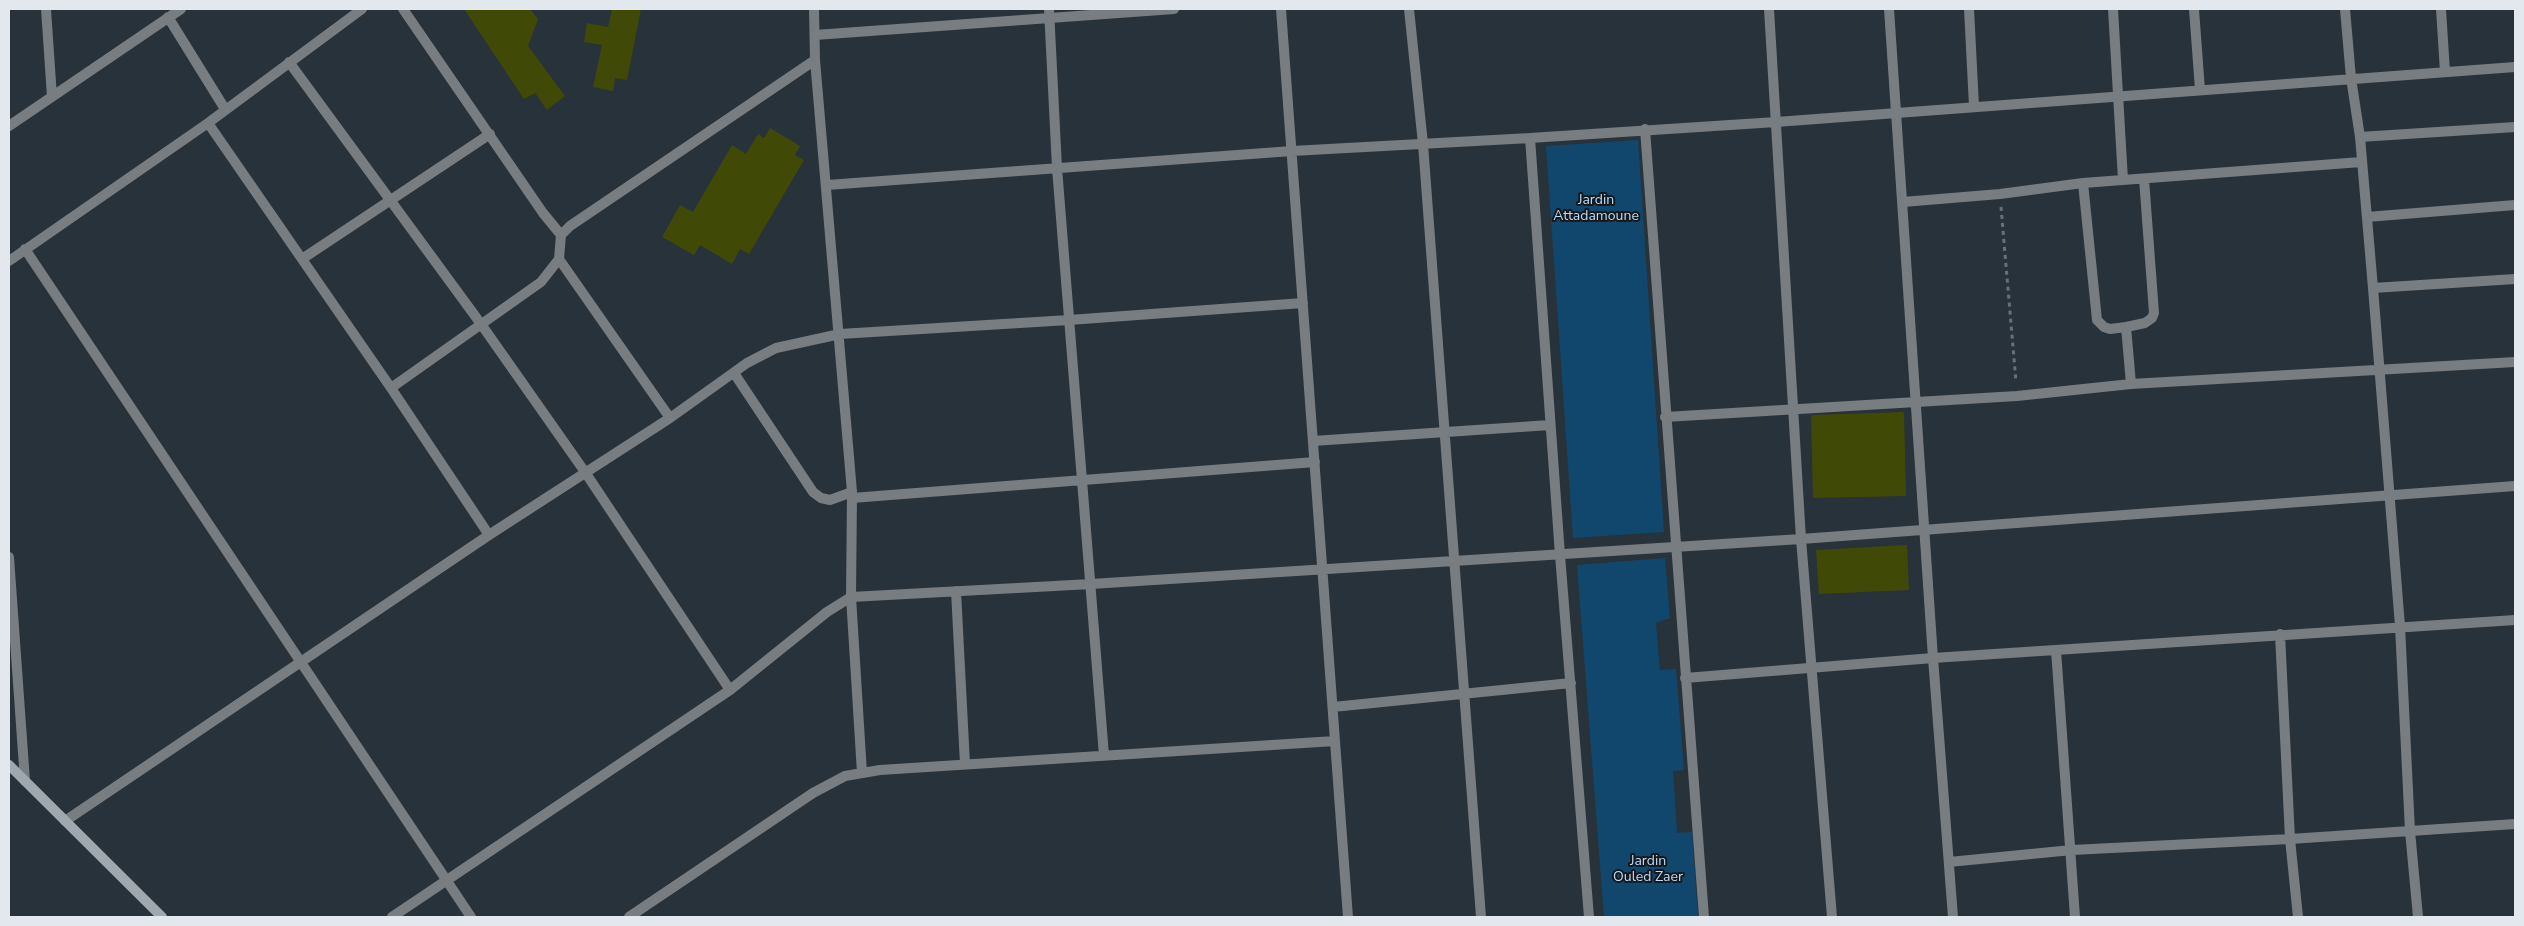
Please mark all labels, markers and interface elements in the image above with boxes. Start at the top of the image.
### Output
park label: Jardin Attadamoune [1553,193,1639,226]
park label: Jardin Ouled Zaer [1613,854,1683,886]

